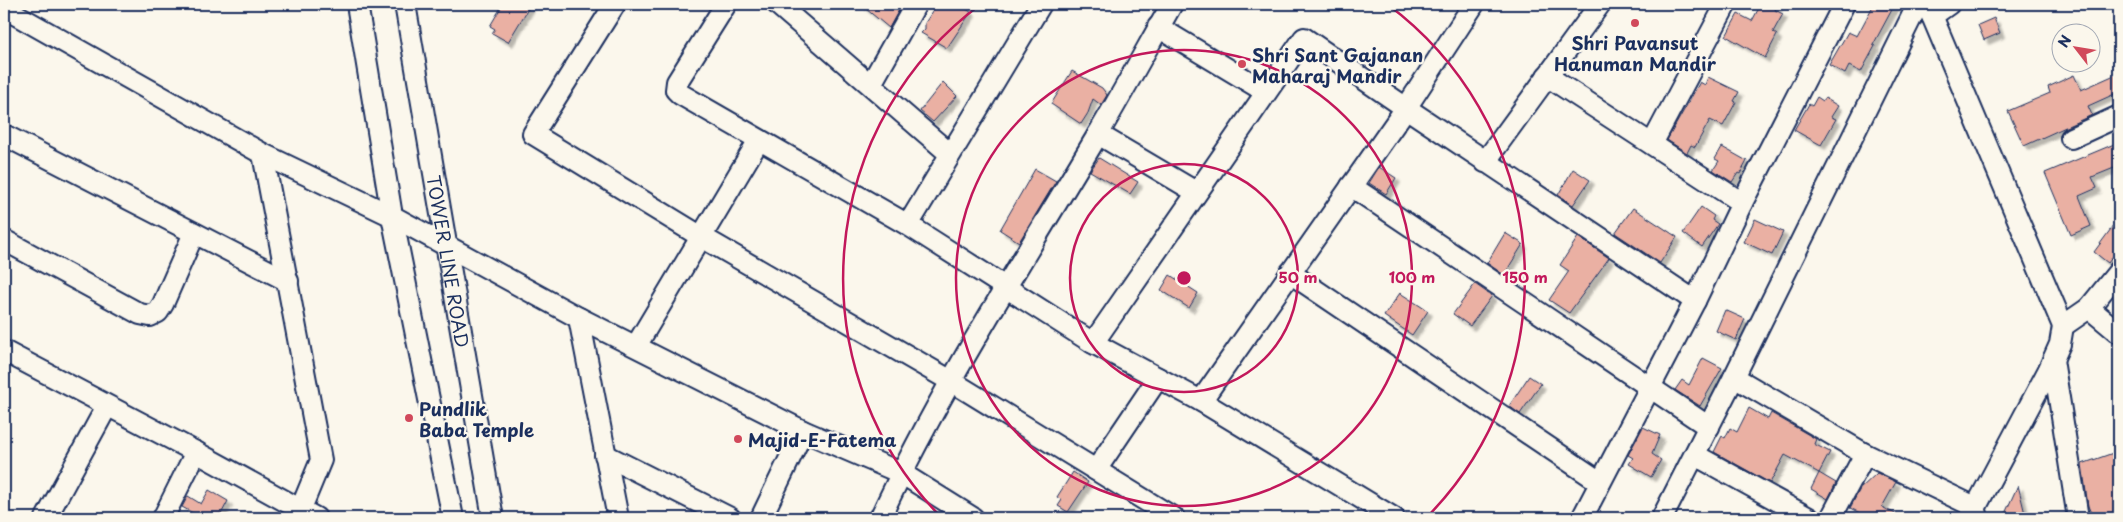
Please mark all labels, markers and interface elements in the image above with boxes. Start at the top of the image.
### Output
marker: Shri Pavansut Hanuman Mandir [1629,17,1641,29]
north arrow [2050,22,2100,72]
place label: Shri Pavansut Hanuman Mandir [1554,29,1716,77]
text: N [2053,31,2076,51]
place label: Shri Sant Gajanan Maharaj Mandir [1252,41,1423,89]
marker: Shri Sant Gajanan Maharaj Mandir [1236,58,1248,70]
street label: TOWER LINE ROAD [421,173,477,350]
text: 50 m [1279,265,1317,288]
text: 100 m [1389,265,1435,288]
text: 150 m [1502,265,1548,288]
centre of rings [1175,269,1193,287]
place label: Pundlik Baba Temple [419,395,534,443]
marker: Pundlik Baba Temple [403,412,415,424]
place label: Majid-E-Fatema [748,426,896,453]
marker: Majid-E-Fatema [732,433,744,445]

